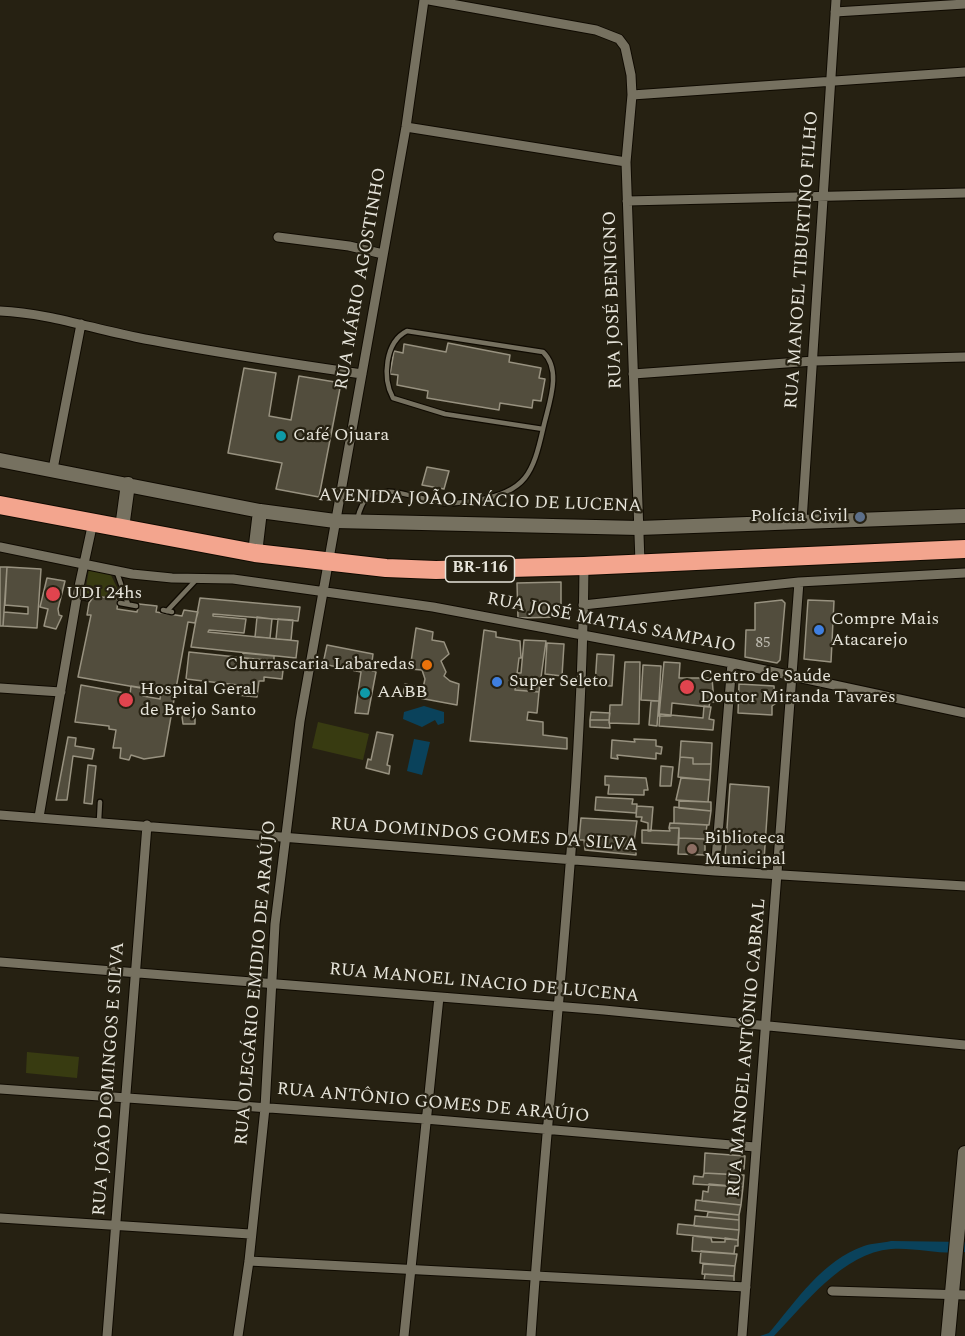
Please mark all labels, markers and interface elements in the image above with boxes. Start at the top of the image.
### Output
street label: RUA MANOEL TIBURTINO FILHO [782,110,824,410]
street label: RUA MÁRIO AGOSTINHO [332,166,392,392]
street label: RUA JOSÉ BENIGNO [600,211,628,389]
place label: Café Ojuara [293,425,389,447]
marker: Café Ojuara [274,429,288,443]
street label: AVENIDA JOÃO INÁCIO DE LUCENA [318,486,642,518]
place label: Polícia Civil [750,506,848,528]
marker: Polícia Civil [853,510,867,524]
road number: BR-116 [446,556,514,582]
place label: UDI 24hs [66,583,142,605]
marker: UDI 24hs [44,585,62,603]
street label: RUA JOSÉ MATIAS SAMPAIO [485,589,737,659]
place label: Compre Mais Atacarejo [831,609,939,652]
marker: Compre Mais Atacarejo [812,623,826,637]
house number: 85 [756,635,770,653]
place label: Churrascaria Labaredas [225,654,415,676]
marker: Churrascaria Labaredas [420,658,434,672]
place label: Centro de Saúde Doutor Miranda Tavares [700,666,896,708]
place label: Super Seleto [509,671,608,693]
marker: Super Seleto [490,675,504,689]
marker: Centro de Saúde Doutor Miranda Tavares [678,678,696,696]
place label: Hospital Geral de Brejo Santo [140,679,257,722]
place label: AABB [377,682,427,704]
marker: AABB [358,686,372,700]
marker: Hospital Geral de Brejo Santo [117,691,135,709]
street label: RUA DOMINDOS GOMES DA SILVA [330,814,638,858]
street label: RUA OLEGÁRIO EMIDIO DE ARAÚJO [232,820,282,1146]
place label: Biblioteca Municipal [704,828,786,870]
marker: Biblioteca Municipal [685,842,699,856]
street label: RUA MANOEL ANTÔNIO CABRAL [724,897,772,1199]
street label: RUA JOÃO DOMINGOS E SILVA [90,941,130,1217]
street label: RUA MANOEL INACIO DE LUCENA [328,960,640,1008]
street label: RUA ANTÔNIO GOMES DE ARAÚJO [276,1080,590,1128]

